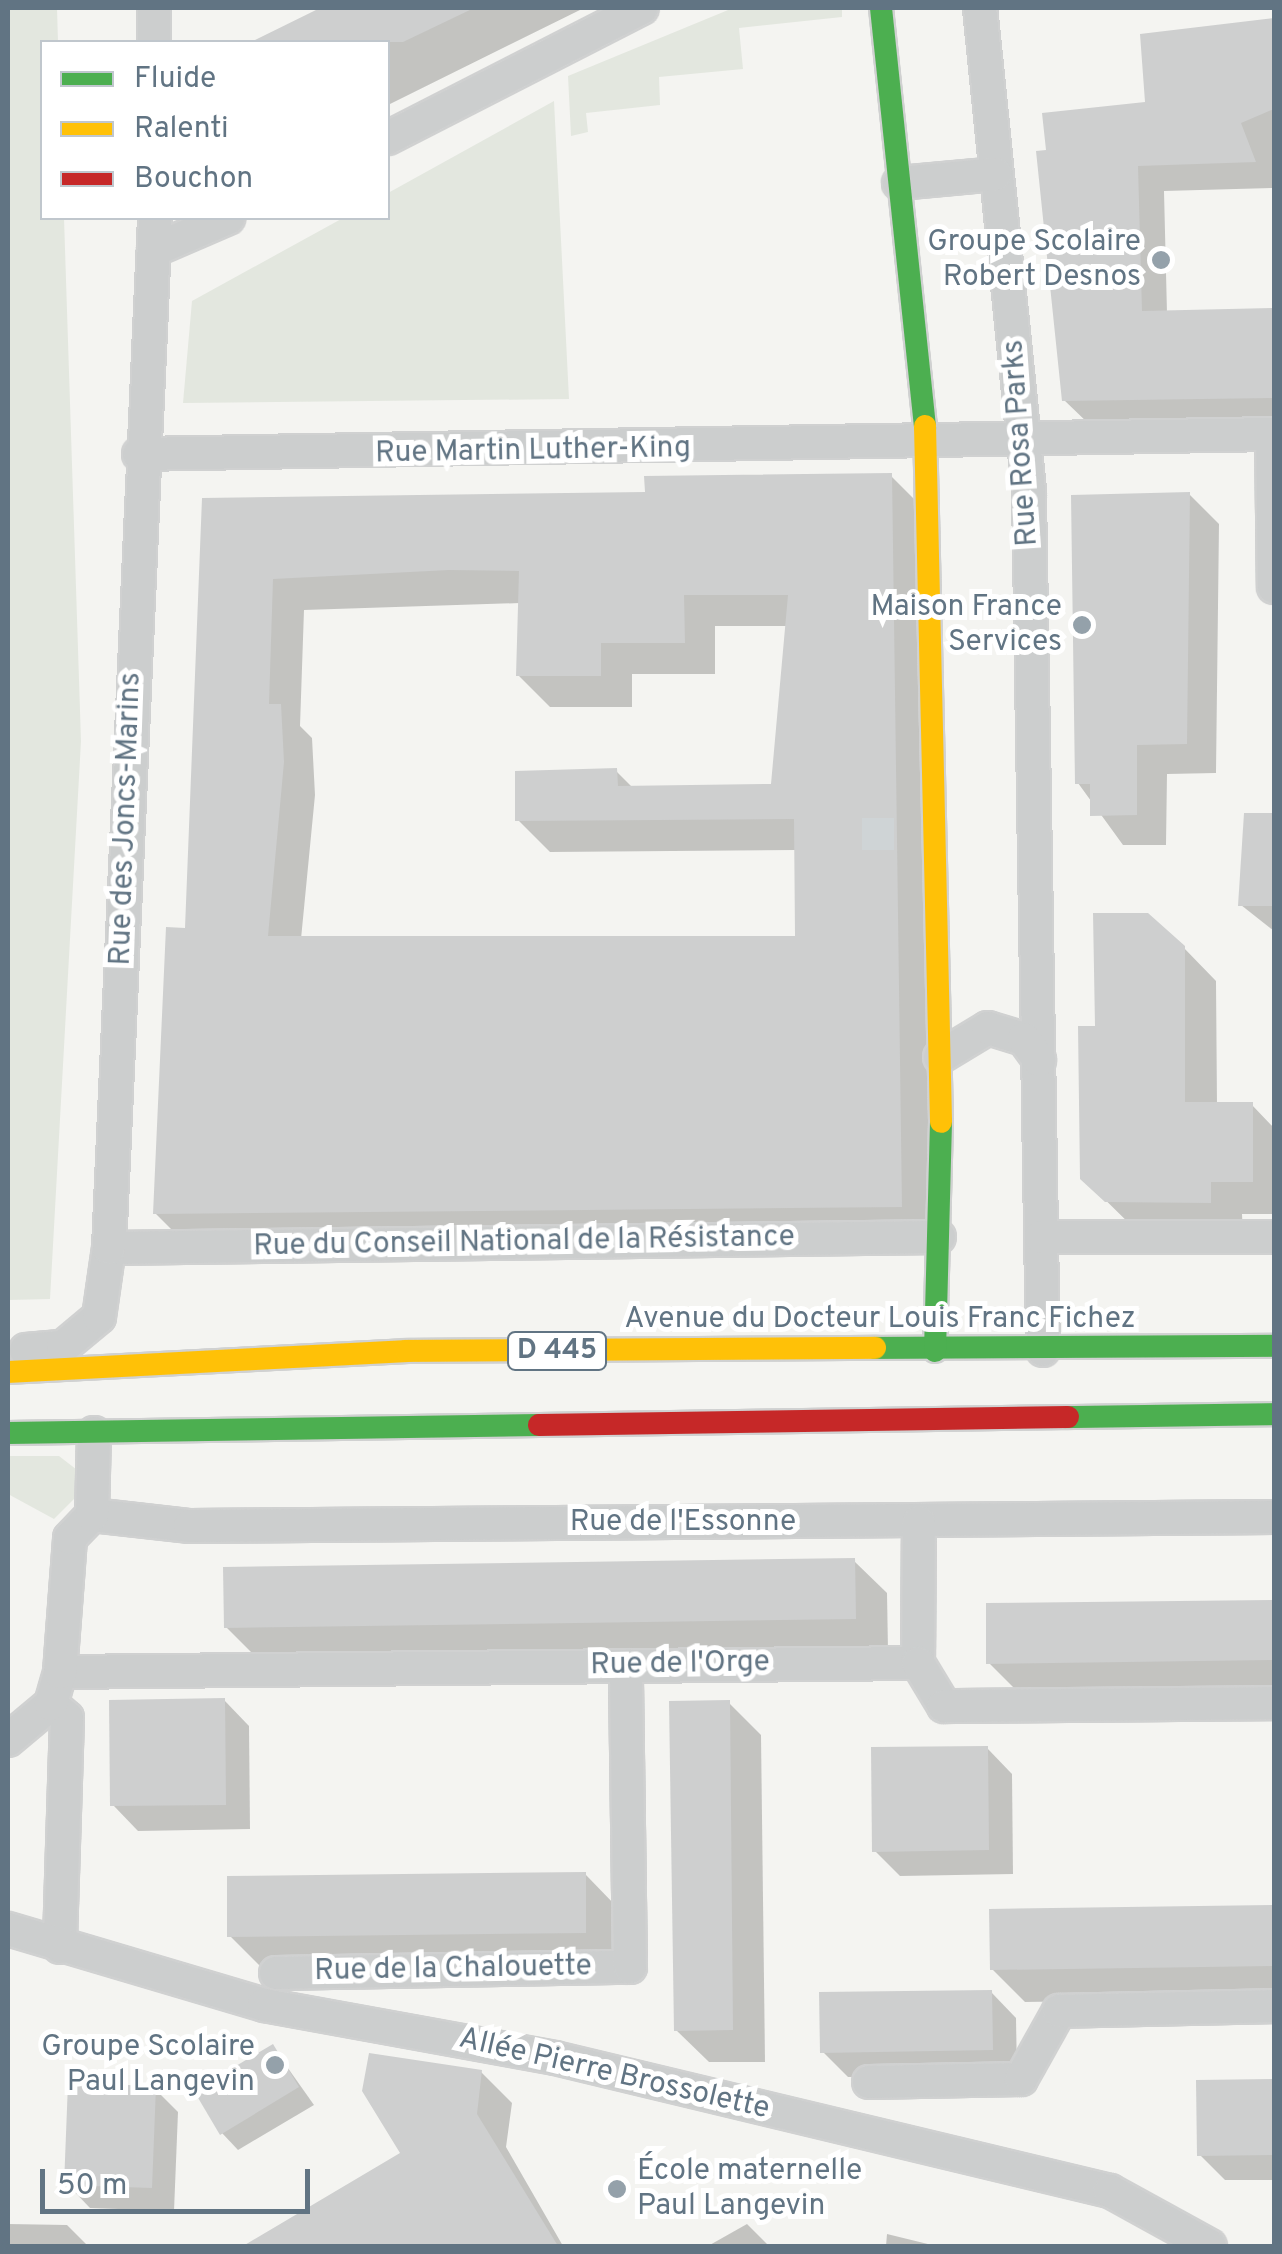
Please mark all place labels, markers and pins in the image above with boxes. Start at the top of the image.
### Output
place label: Groupe Scolaire Robert Desnos [927,225,1141,296]
marker: Groupe Scolaire Robert Desnos [1150,249,1172,271]
place label: Maison France Services [871,590,1062,660]
marker: Maison France Services [1071,614,1093,636]
place label: Groupe Scolaire Paul Langevin [41,2030,255,2100]
marker: Groupe Scolaire Paul Langevin [264,2054,286,2076]
place label: École maternelle Paul Langevin [637,2154,862,2224]
marker: École maternelle Paul Langevin [606,2178,628,2200]

